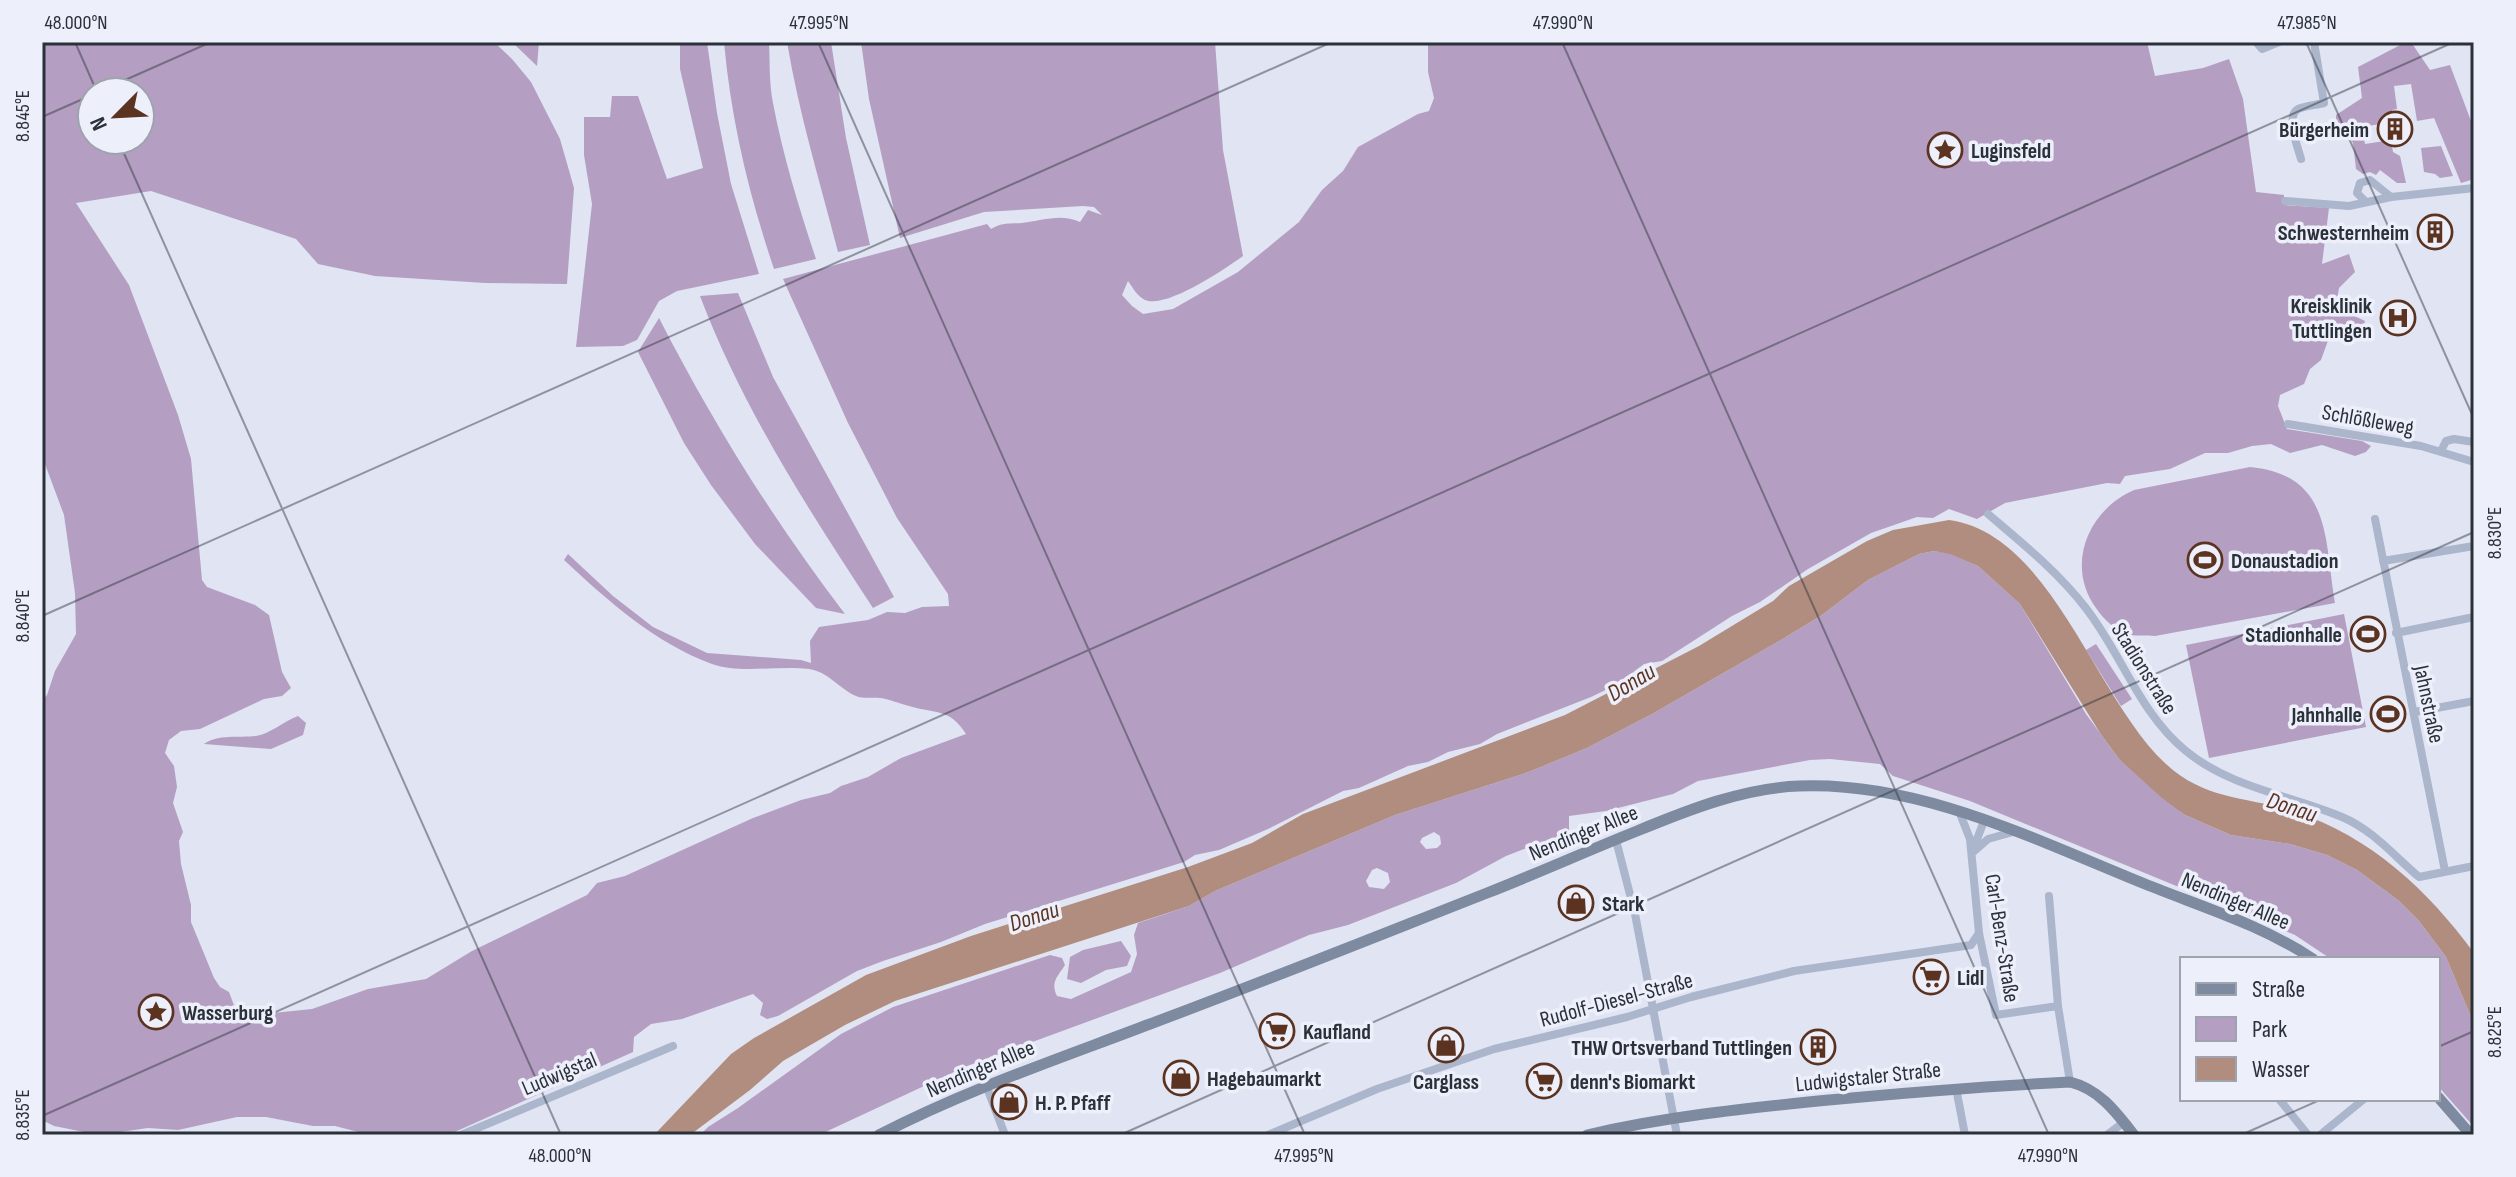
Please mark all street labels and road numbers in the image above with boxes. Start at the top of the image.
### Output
street label: Schlößleweg [2320,399,2416,442]
street label: Stadionstraße [2105,618,2183,720]
street label: Jahnstraße [2407,662,2450,746]
street label: Nendinger Allee [1525,799,1642,867]
street label: Nendinger Allee [2177,866,2294,936]
street label: Carl-Benz-Straße [1978,872,2025,1004]
street label: Rudolf-Diesel-Straße [1537,967,1696,1034]
street label: Nendinger Allee [922,1034,1039,1104]
street label: Ludwigstal [518,1047,601,1102]
street label: Ludwigstaler Straße [1794,1056,1942,1099]

